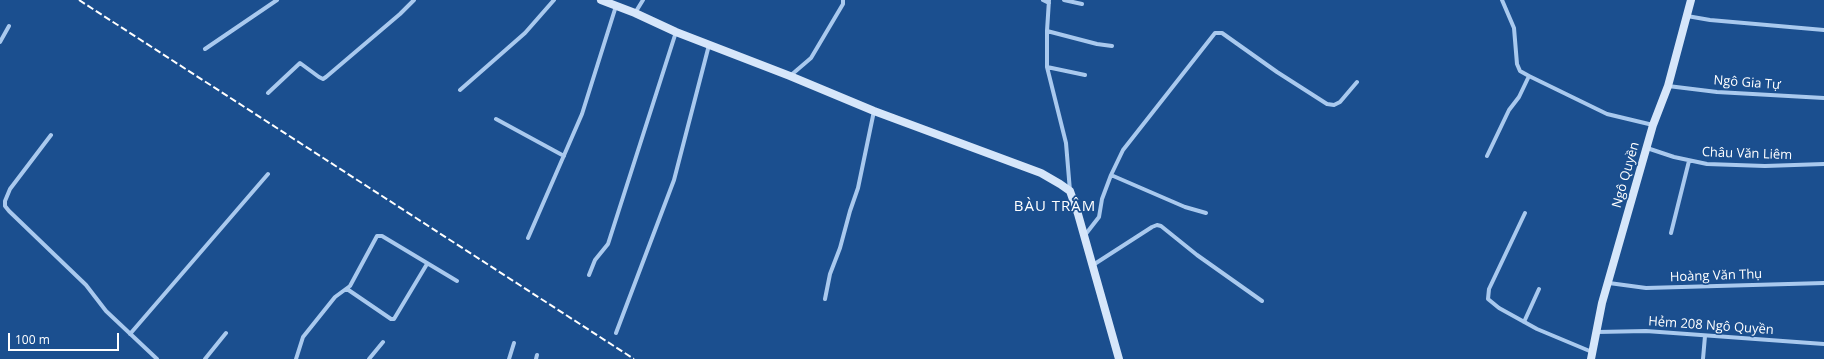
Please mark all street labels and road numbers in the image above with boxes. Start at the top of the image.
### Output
street label: Ngô Gia Tự [1713,73,1781,93]
street label: Ngô Quyền [1609,140,1643,210]
street label: Châu Văn Liêm [1702,145,1792,163]
street label: Hoàng Văn Thụ [1670,267,1762,285]
street label: Hẻm 208 Ngô Quyền [1648,314,1774,338]

